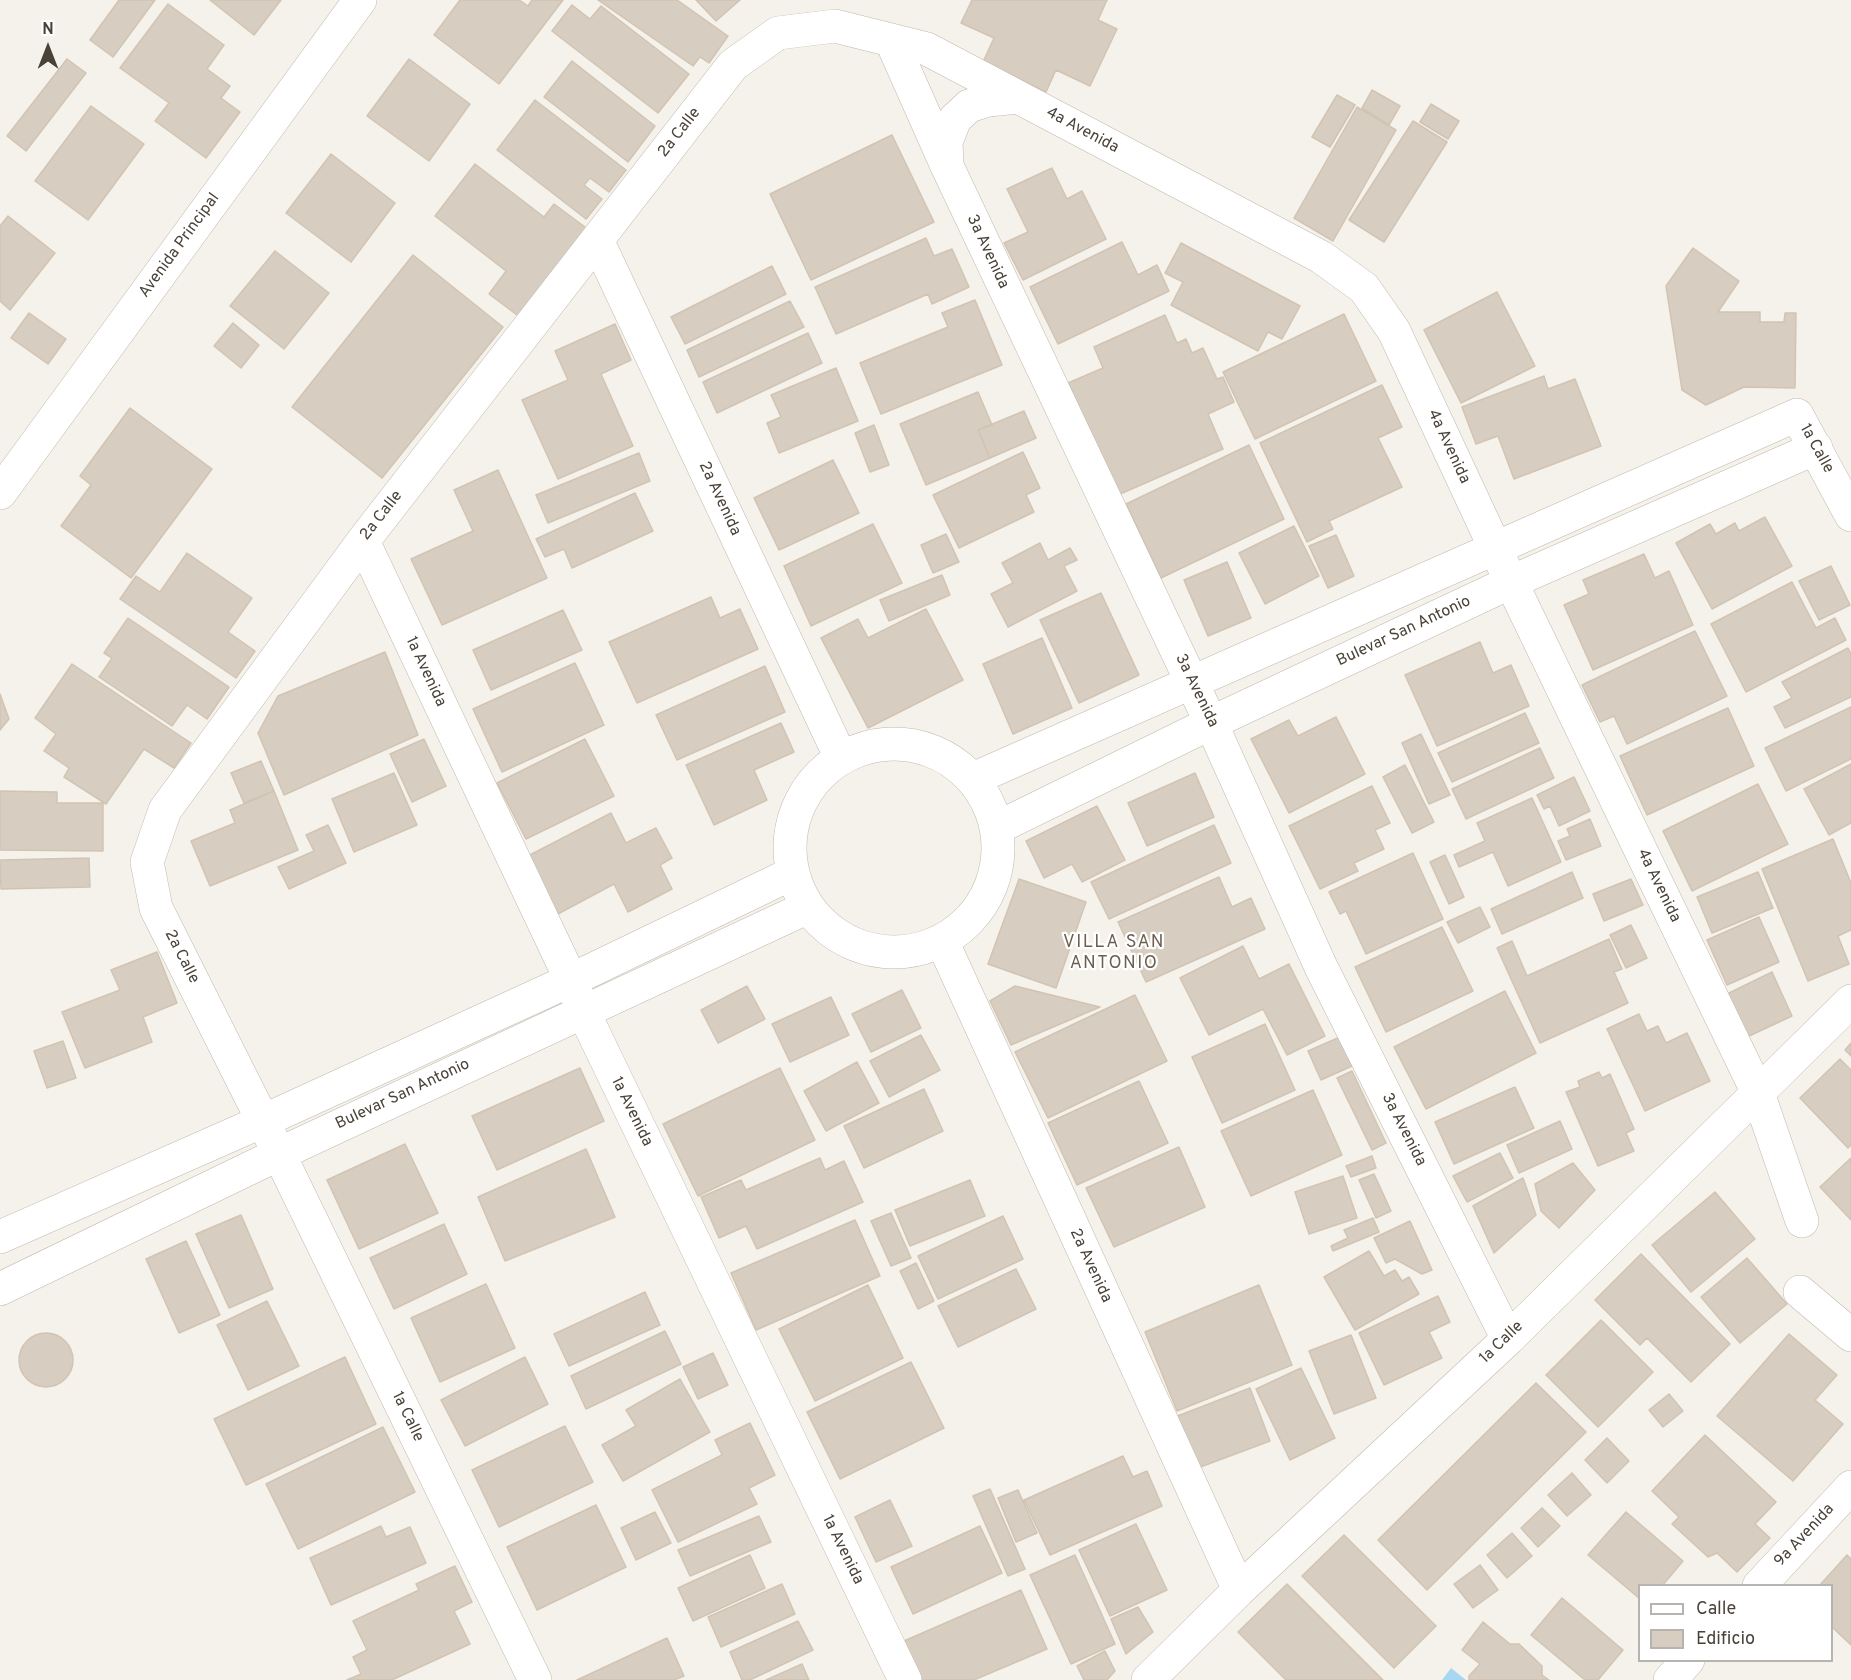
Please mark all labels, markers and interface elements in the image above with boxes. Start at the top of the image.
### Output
north arrow [18,18,78,78]
text: N [42,20,54,40]
street label: 2a Calle [655,104,705,162]
street label: 4a Avenida [1042,104,1122,158]
street label: Avenida Principal [136,190,224,302]
street label: 3a Avenida [962,212,1012,292]
street label: 4a Avenida [1422,407,1474,487]
street label: 1a Calle [1795,421,1837,477]
street label: 2a Avenida [694,459,744,539]
street label: 2a Calle [357,487,407,545]
street label: Bulevar San Antonio [1334,592,1474,672]
street label: 1a Avenida [400,634,450,710]
street label: 3a Avenida [1170,651,1222,731]
street label: 4a Avenida [1632,846,1684,926]
street label: 2a Calle [159,927,203,987]
district label: VILLA SAN ANTONIO [1063,932,1165,974]
street label: Bulevar San Antonio [333,1055,473,1135]
street label: 1a Avenida [606,1074,656,1150]
street label: 3a Avenida [1376,1090,1430,1170]
street label: 2a Avenida [1065,1226,1115,1306]
street label: 1a Calle [1476,1318,1528,1368]
street label: 1a Calle [387,1389,427,1445]
street label: 9a Avenida [1771,1501,1839,1571]
street label: 1a Avenida [817,1512,867,1588]
legend [1638,1584,1833,1662]
text: Calle [1696,1598,1736,1621]
text: Edificio [1696,1628,1755,1651]

